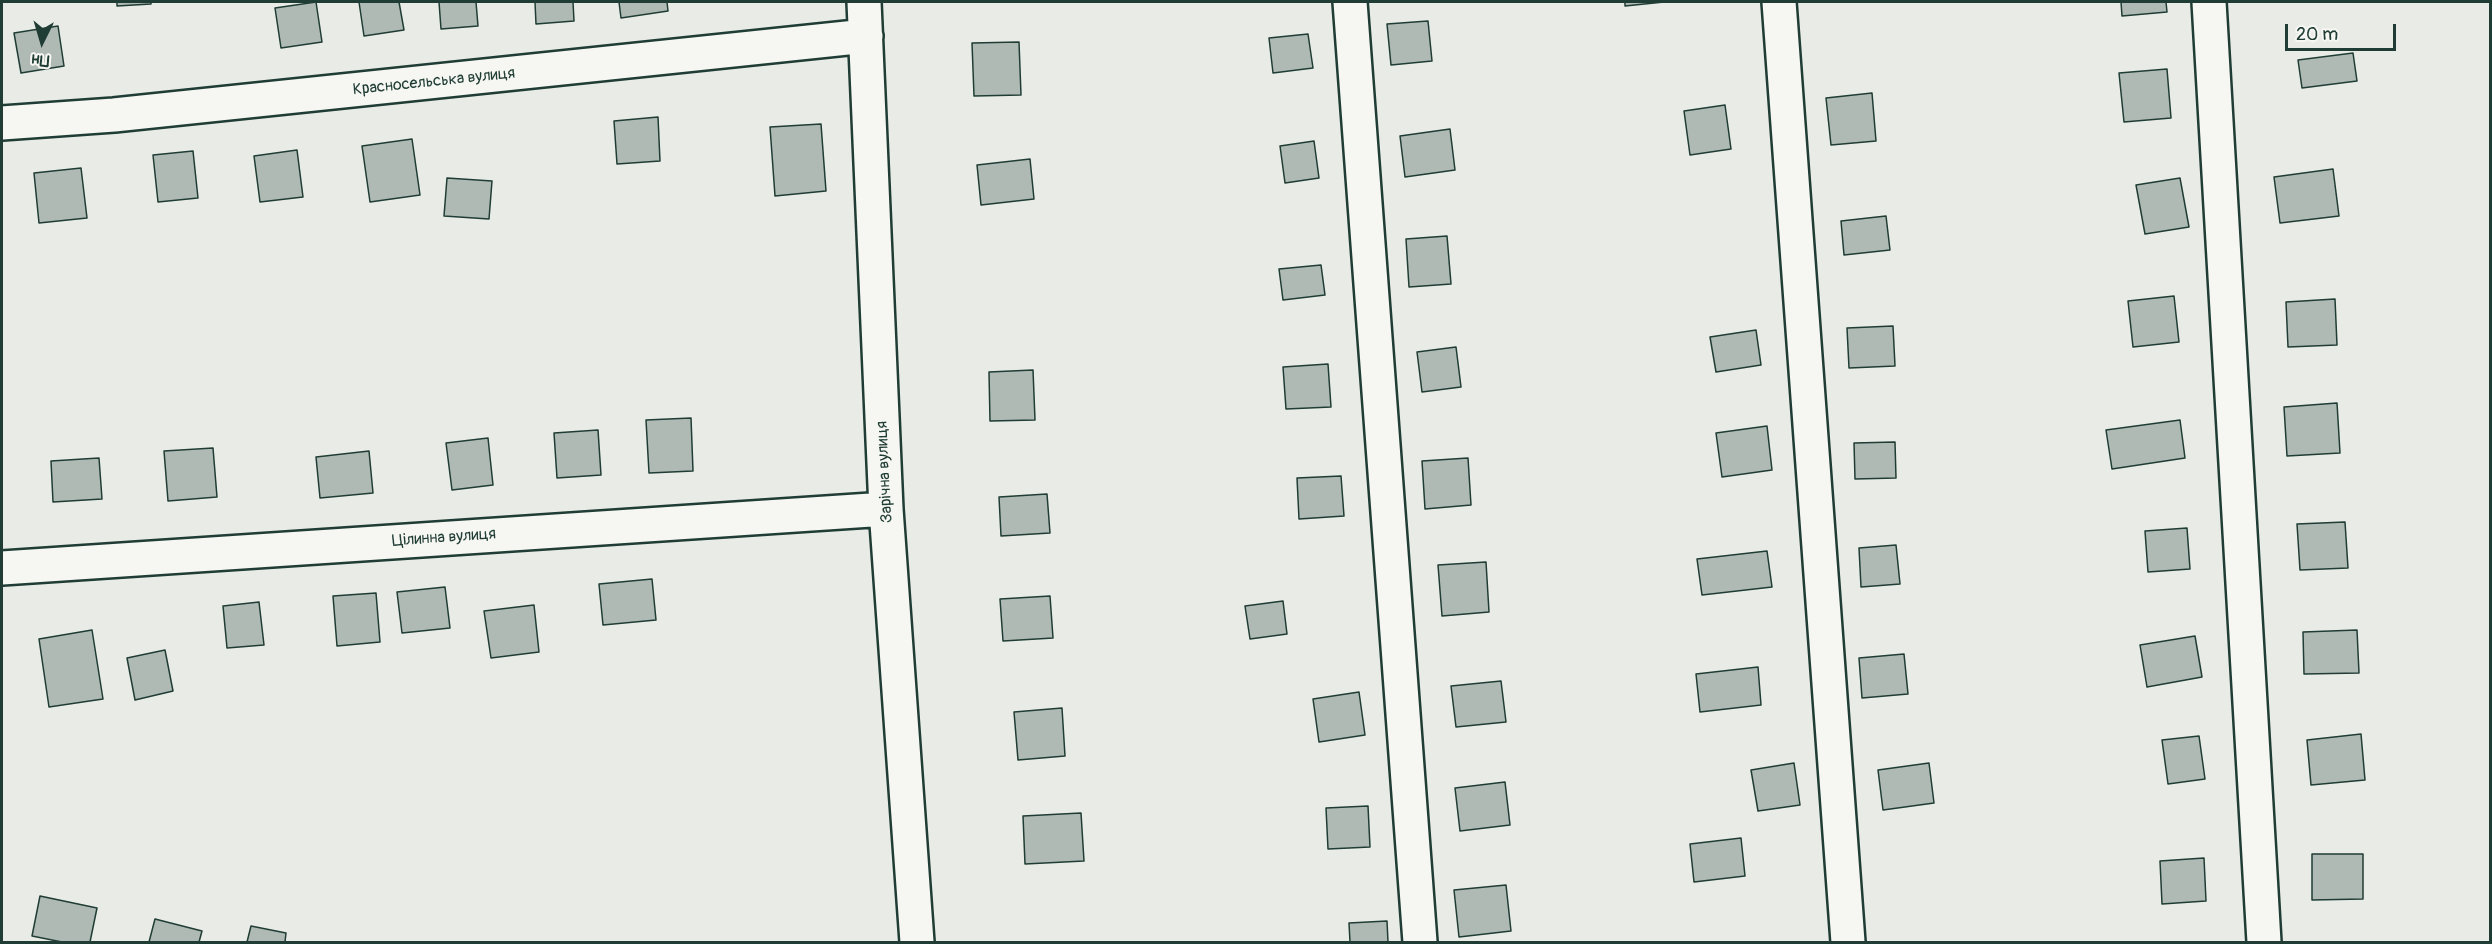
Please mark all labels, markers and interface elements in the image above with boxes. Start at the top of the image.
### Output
north arrow [12,12,72,72]
scale bar [2288,12,2399,50]
text: 20 m [2296,23,2338,46]
text: Пн [31,49,50,71]
street label: Красносельська вулиця [352,64,516,100]
street label: Зарічна вулиця [873,420,897,524]
street label: Цілинна вулиця [391,525,497,551]

